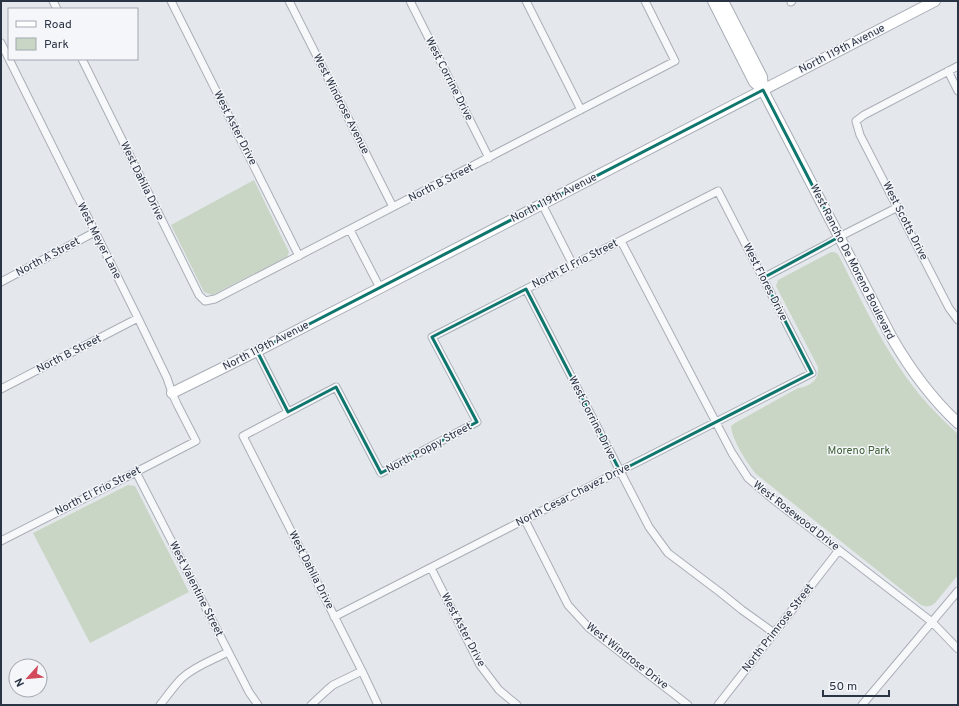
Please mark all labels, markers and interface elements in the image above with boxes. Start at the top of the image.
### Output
legend [8,8,138,60]
text: Road [44,17,72,33]
street label: North 119th Avenue [797,21,888,77]
street label: West Corrine Drive [422,35,476,123]
text: Park [44,37,69,53]
street label: West Windrose Avenue [310,51,372,157]
street label: West Aster Drive [210,88,260,168]
street label: West Dahlia Drive [117,139,167,223]
street label: North B Street [406,161,476,205]
street label: North 119th Avenue [509,170,600,226]
street label: West Scotts Drive [879,179,931,263]
street label: West Rancho De Moreno Boulevard [807,182,897,342]
street label: West Meyer Lane [74,200,124,282]
street label: North A Street [14,234,82,280]
street label: North El Frio Street [530,236,620,292]
street label: West Flores Drive [739,241,791,323]
street label: North 119th Avenue [221,318,312,374]
street label: North B Street [34,332,104,376]
street label: West Corrine Drive [565,374,619,462]
street label: North Poppy Street [384,419,474,477]
park label: Moreno Park [828,444,891,458]
street label: North Cesar Chavez Drive [513,460,633,530]
street label: North El Frio Street [53,463,143,519]
street label: West Rosewood Drive [750,478,842,554]
street label: West Dahlia Drive [285,529,337,612]
street label: West Valentine Street [166,539,226,639]
street label: North Primrose Street [739,581,817,675]
street label: West Aster Drive [438,591,488,669]
street label: West Windrose Drive [583,620,671,693]
north arrow [8,658,48,698]
scale bar [823,672,889,698]
text: N [12,675,28,689]
text: 50 m [829,679,857,695]

